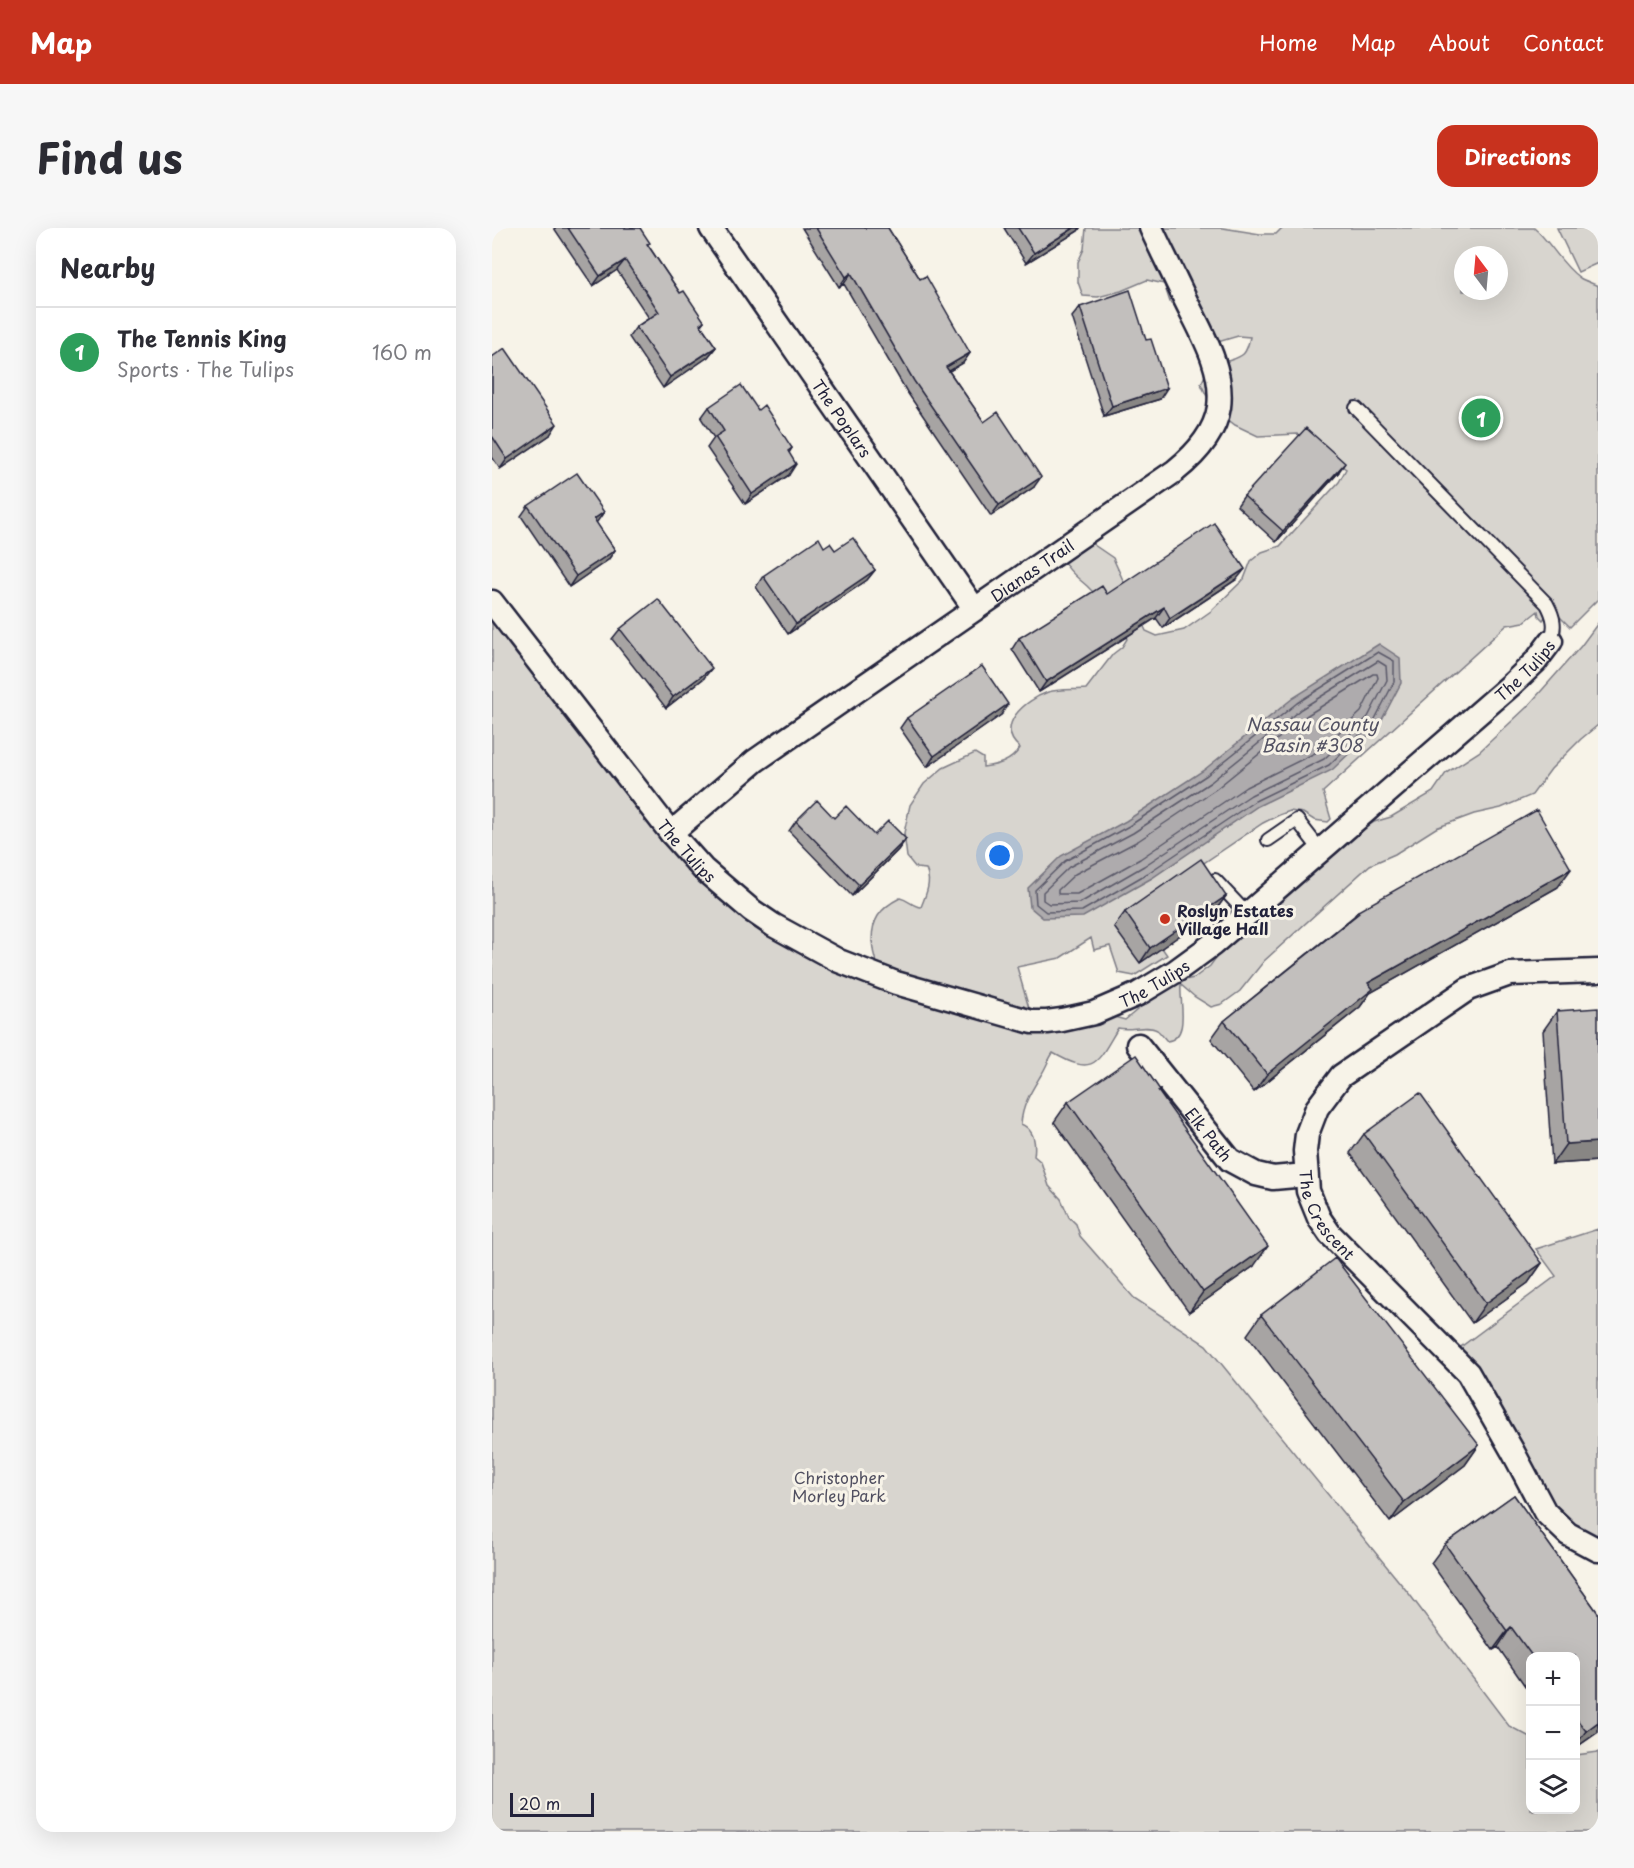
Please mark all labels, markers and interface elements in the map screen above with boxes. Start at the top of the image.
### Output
text: Map [30,21,92,64]
text: Home [1259,26,1318,58]
text: Map [1351,26,1396,58]
text: About [1429,26,1490,58]
text: Contact [1523,26,1604,58]
text: Find us [36,125,183,188]
button: Directions [1437,125,1598,187]
north arrow [1454,246,1508,300]
text: Nearby [60,248,155,287]
text: The Tennis King [117,321,287,354]
text: 1 [75,337,84,367]
text: 160 m [372,337,432,367]
text: Sports · The Tulips [117,354,294,384]
street label: The Poplars [807,374,878,462]
pin: 1 [1462,396,1500,441]
street label: Dianas Trail [985,533,1078,607]
street label: The Tulips [1489,634,1560,706]
water label: Nassau County Basin #308 [1246,710,1380,758]
street label: The Tulips [652,814,722,887]
your location [985,841,1014,870]
place label: Roslyn Estates Village Hall [1177,898,1294,940]
marker: Roslyn Estates Village Hall [1158,912,1172,926]
street label: The Tulips [1115,953,1194,1013]
street label: Elk Path [1180,1102,1238,1166]
street label: The Crescent [1294,1169,1361,1265]
park label: Christopher Morley Park [792,1465,886,1507]
map controls [1526,1652,1580,1814]
button: + [1526,1652,1580,1706]
button: − [1526,1706,1580,1760]
button: layers [1526,1760,1580,1814]
scale bar [510,1790,594,1818]
text: 20 m [519,1791,560,1815]

